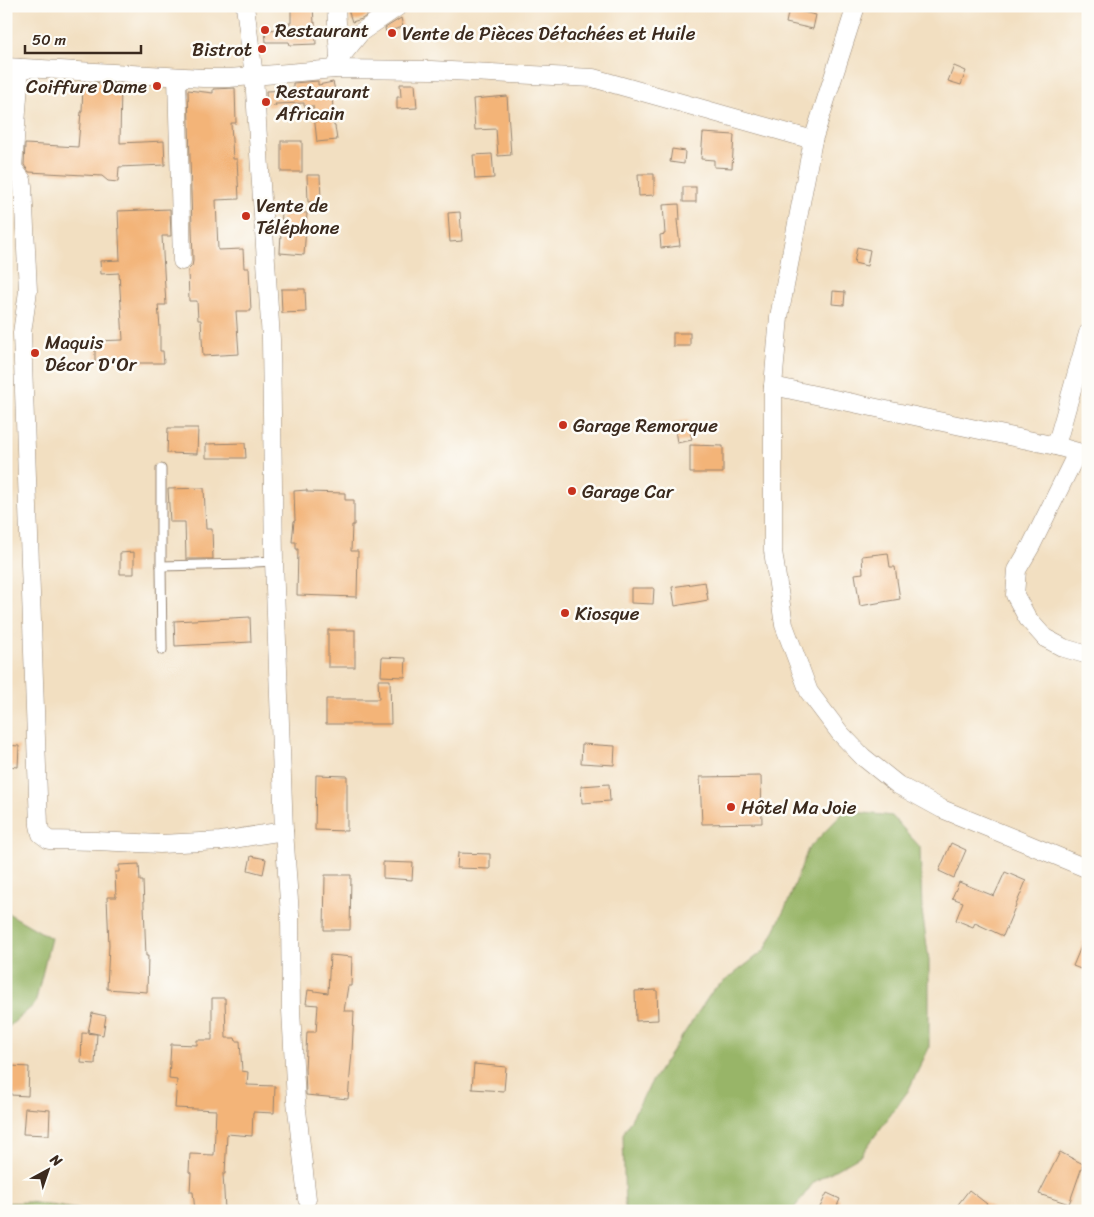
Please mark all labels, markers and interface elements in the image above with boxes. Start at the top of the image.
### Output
place label: Restaurant [275,14,369,47]
place label: Vente de Pièces Détachées et Huile [402,17,696,50]
scale bar [25,22,141,54]
marker: Restaurant [259,24,271,36]
text: 50 m [32,27,67,53]
marker: Vente de Pièces Détachées et Huile [386,27,398,39]
place label: Bistrot [192,33,252,66]
marker: Bistrot [256,43,268,55]
place label: Coiffure Dame [26,70,147,103]
place label: Restaurant Africain [275,75,370,130]
marker: Coiffure Dame [151,80,163,92]
marker: Restaurant Africain [260,96,272,108]
place label: Vente de Téléphone [256,189,340,244]
marker: Vente de Téléphone [240,210,252,222]
place label: Maquis Décor D'Or [45,326,138,381]
marker: Maquis Décor D'Or [29,347,41,359]
place label: Garage Remorque [573,409,718,442]
marker: Garage Remorque [557,419,569,431]
place label: Garage Car [582,475,675,508]
marker: Garage Car [566,485,578,497]
place label: Kiosque [575,597,640,630]
marker: Kiosque [559,607,571,619]
place label: Hôtel Ma Joie [741,791,857,824]
marker: Hôtel Ma Joie [725,801,737,813]
north arrow [22,1144,72,1194]
text: N [44,1147,68,1173]

